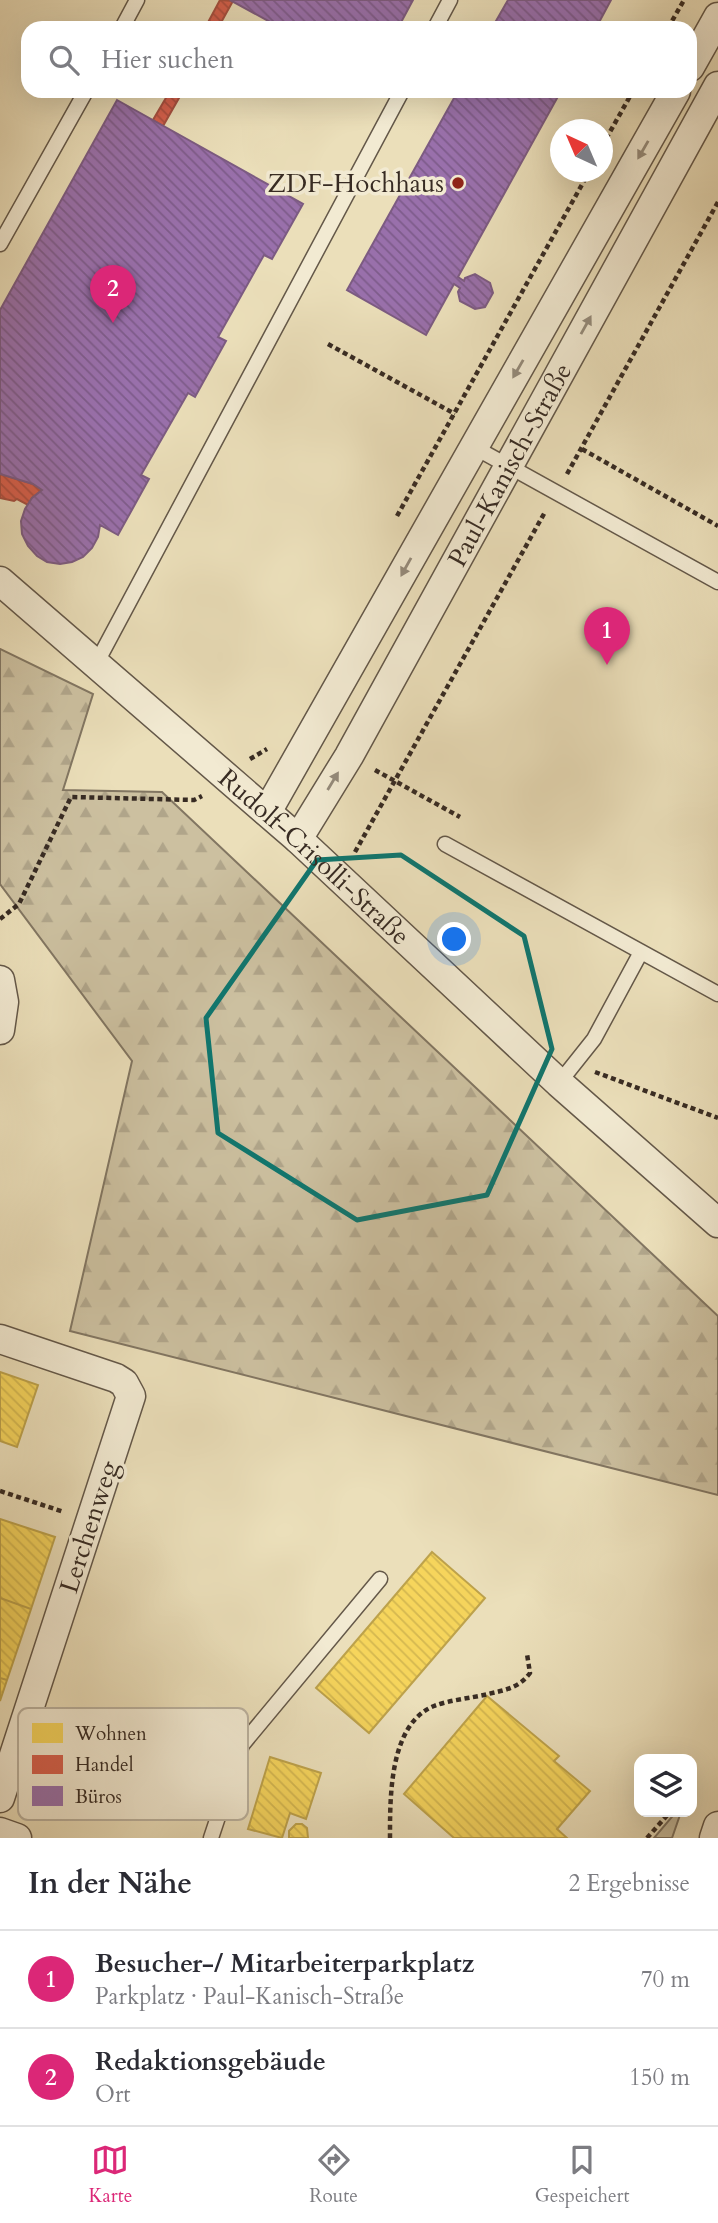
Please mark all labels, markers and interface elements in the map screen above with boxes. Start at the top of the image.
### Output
search box [21,21,697,98]
icon: search [45,41,83,79]
text: Hier suchen [101,42,234,77]
north arrow [550,119,613,182]
one-way arrow [637,141,649,160]
place label: ZDF-Hochhaus [268,166,444,201]
marker: ZDF-Hochhaus [450,175,466,191]
pin: 2 [90,265,136,323]
one-way arrow [580,315,592,334]
street label: Paul-Kanisch-Straße [439,357,580,573]
one-way arrow [512,360,524,379]
one-way arrow [400,558,412,577]
pin: 1 [584,607,630,665]
street label: Rudolf-Crisolli-Straße [211,760,418,952]
one-way arrow [327,771,340,790]
your location [437,922,471,956]
street label: Lerchenweg [51,1456,127,1598]
legend [18,1708,248,1820]
text: Wohnen [74,1721,147,1747]
text: Handel [75,1752,134,1778]
map controls [634,1754,697,1817]
button: layers [634,1754,697,1817]
text: Büros [75,1784,122,1810]
text: In der Nähe [28,1863,192,1904]
text: 2 Ergebnisse [568,1868,690,1899]
text: Besucher-/ Mitarbeiterparkplatz [95,1946,474,1981]
text: 1 [45,1964,57,1995]
text: 70 m [641,1964,690,1995]
text: Parkplatz · Paul-Kanisch-Straße [95,1981,404,2012]
text: Redaktionsgebäude [95,2044,326,2079]
text: 2 [45,2062,57,2093]
text: 150 m [629,2062,690,2093]
text: Ort [95,2079,131,2110]
tab: Karte [88,2141,132,2209]
tab: Route [309,2141,358,2209]
tab: Gespeichert [535,2141,630,2209]

